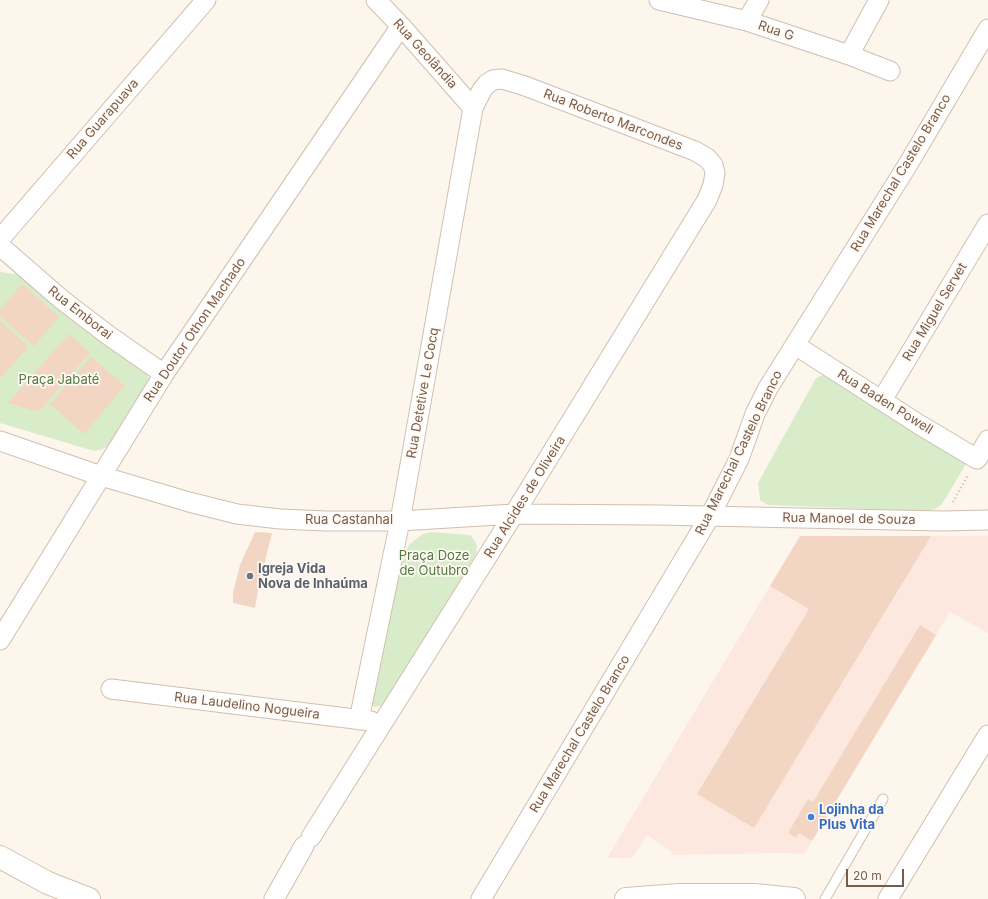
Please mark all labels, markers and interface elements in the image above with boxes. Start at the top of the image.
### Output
street label: Rua Geolândia [390,16,460,92]
street label: Rua G [756,18,796,44]
street label: Rua Guarapuava [64,76,142,162]
street label: Rua Roberto Marcondes [541,86,685,154]
street label: Rua Marechal Castelo Branco [848,91,954,255]
street label: Rua Doutor Othon Machado [141,255,249,405]
street label: Rua Miguel Servet [900,260,970,364]
street label: Rua Emborai [45,283,115,343]
street label: Rua Detetive Le Cocq [404,326,442,460]
street label: Rua Baden Powell [834,366,936,438]
street label: Rua Marechal Castelo Branco [692,368,786,538]
park label: Praça Jabaté [19,372,99,388]
street label: Rua Alcides de Oliveira [481,433,569,561]
street label: Rua Manoel de Souza [782,510,916,528]
street label: Rua Castanhal [305,512,393,528]
park label: Praça Doze de Outubro [399,548,469,579]
place label: Igreja Vida Nova de Inhaúma [258,561,368,592]
marker: Igreja Vida Nova de Inhaúma [245,571,255,581]
street label: Rua Marechal Castelo Branco [527,652,633,816]
street label: Rua Laudelino Nogueira [173,689,321,723]
place label: Lojinha da Plus Vita [819,802,884,833]
marker: Lojinha da Plus Vita [806,812,816,822]
scale bar [848,861,906,887]
text: 20 m [853,868,882,883]

